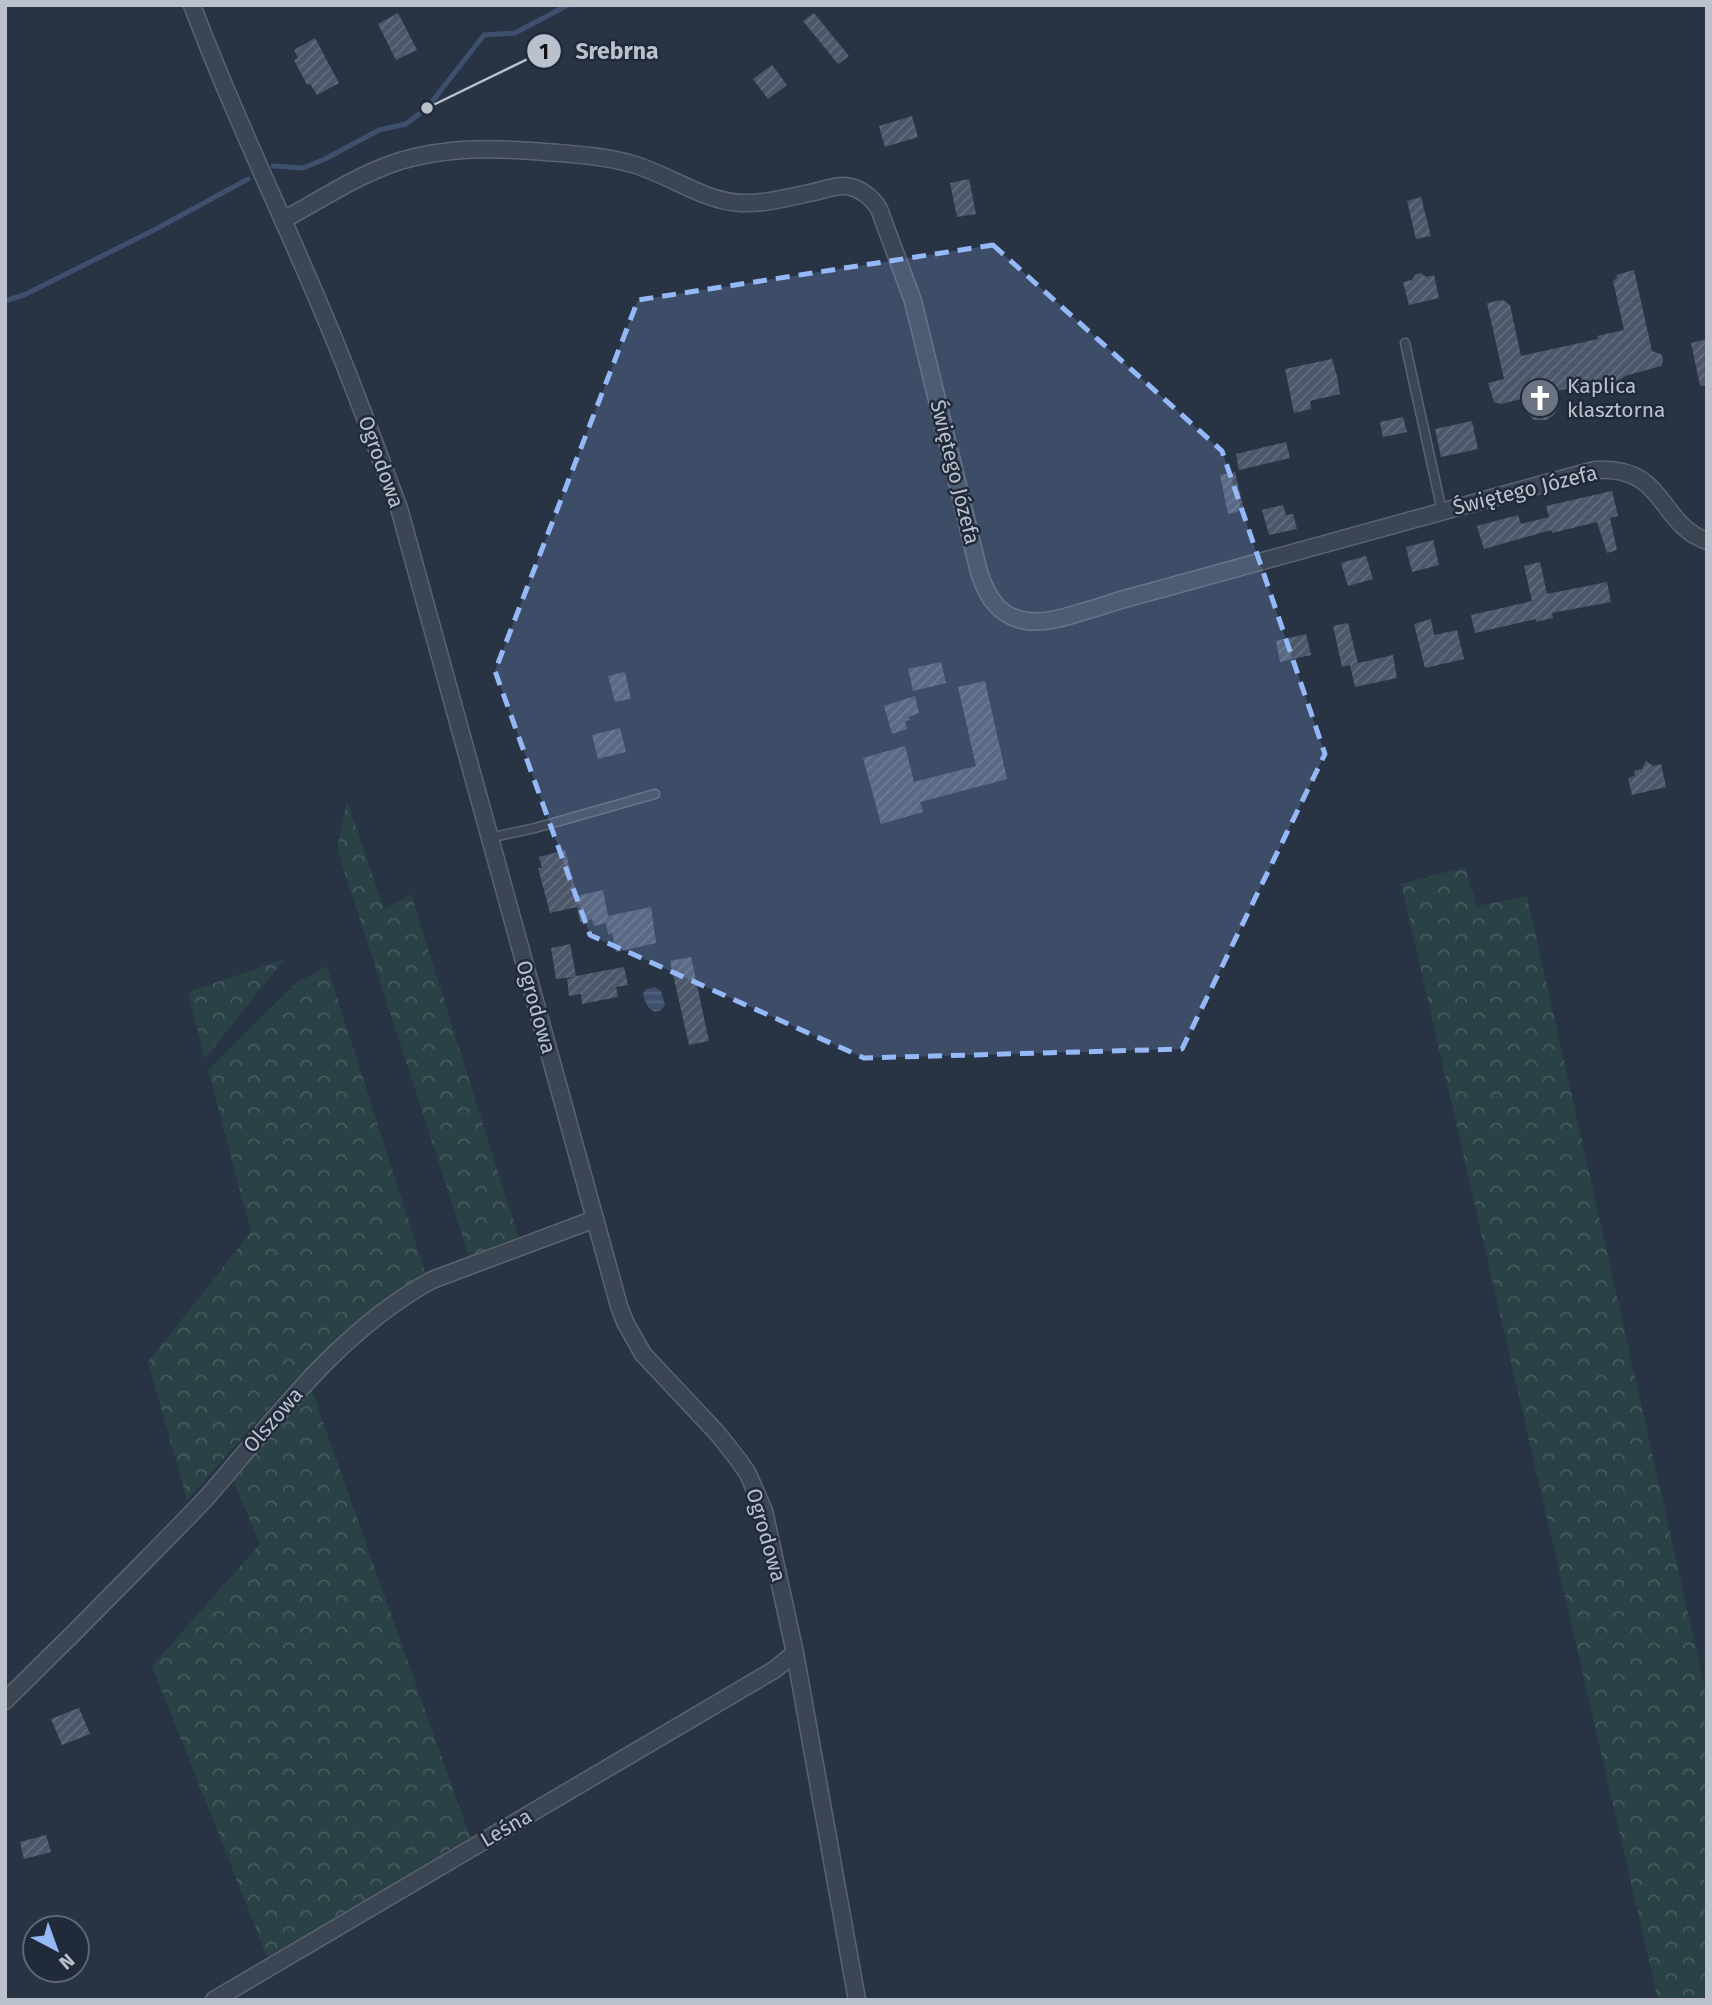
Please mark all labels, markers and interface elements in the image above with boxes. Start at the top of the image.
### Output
callout: Srebrna [526,29,672,73]
text: Srebrna [575,37,659,65]
text: 1 [539,39,549,65]
place label: Kaplica klasztorna [1567,373,1665,423]
church icon: Kaplica klasztorna [1519,377,1561,419]
street label: Świętego Józefa [924,397,986,547]
street label: Ogrodowa [352,412,410,512]
street label: Świętego Józefa [1450,459,1600,521]
street label: Ogrodowa [510,957,562,1057]
street label: Olszowa [238,1382,308,1458]
street label: Ogrodowa [740,1485,792,1585]
street label: Leśna [476,1803,536,1853]
north arrow [21,1914,91,1984]
text: N [55,1949,79,1974]

